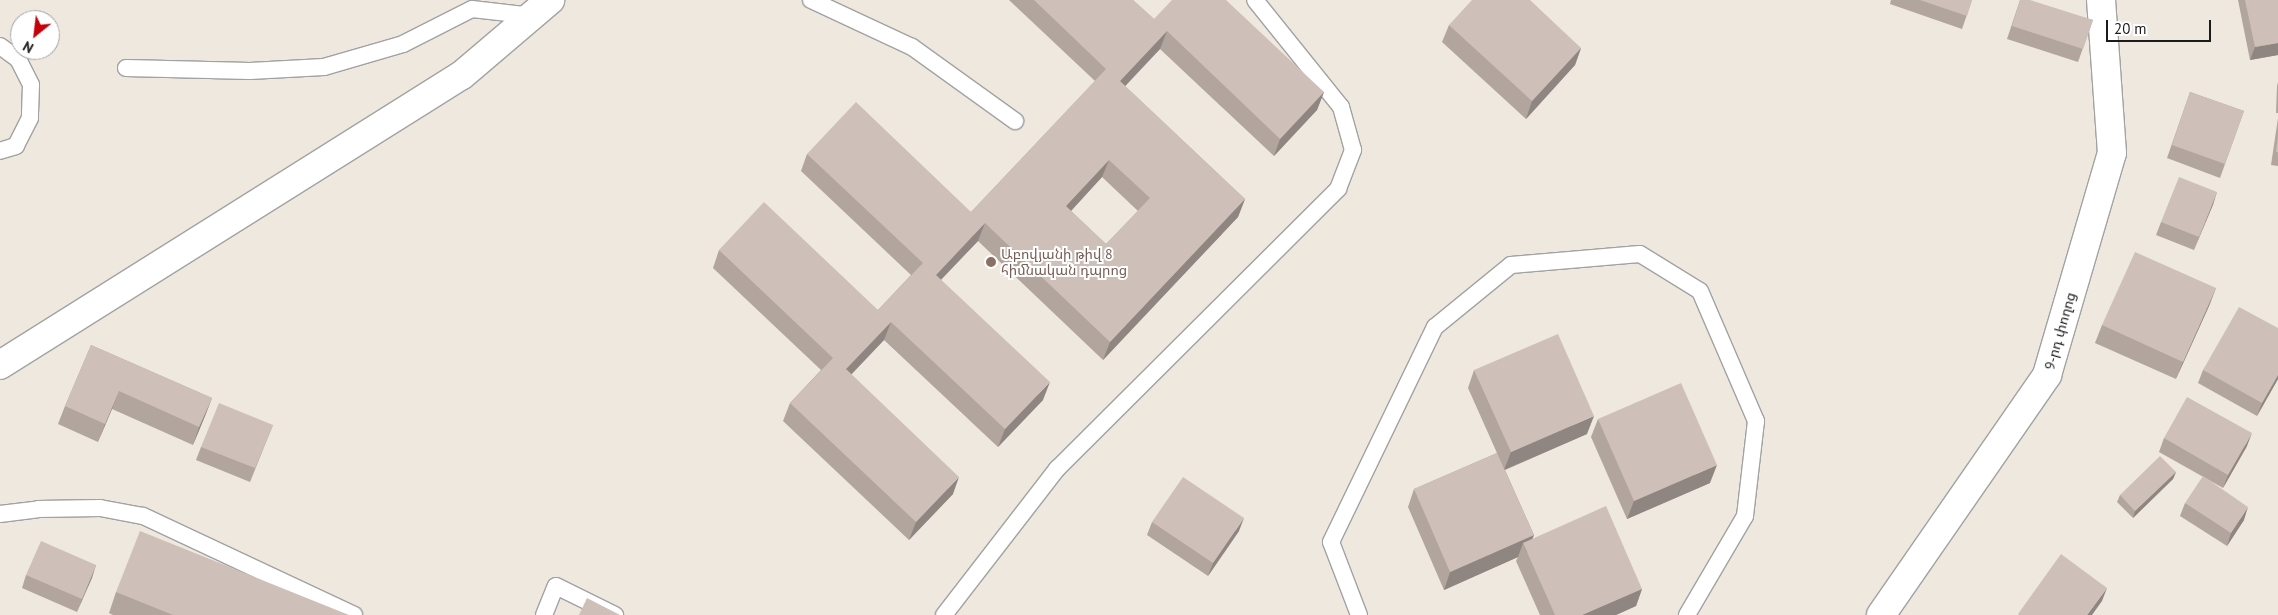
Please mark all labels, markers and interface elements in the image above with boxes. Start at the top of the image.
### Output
north arrow [10,10,60,60]
scale bar [2108,10,2213,42]
text: 20 m [2114,19,2147,38]
text: N [20,37,37,57]
place label: Աբովյանի թիվ 8 հիմնական դպրոց [1001,246,1127,278]
marker: Աբովյանի թիվ 8 հիմնական դպրոց [985,256,997,268]
street label: 9-րդ փողոց [2041,290,2079,372]

